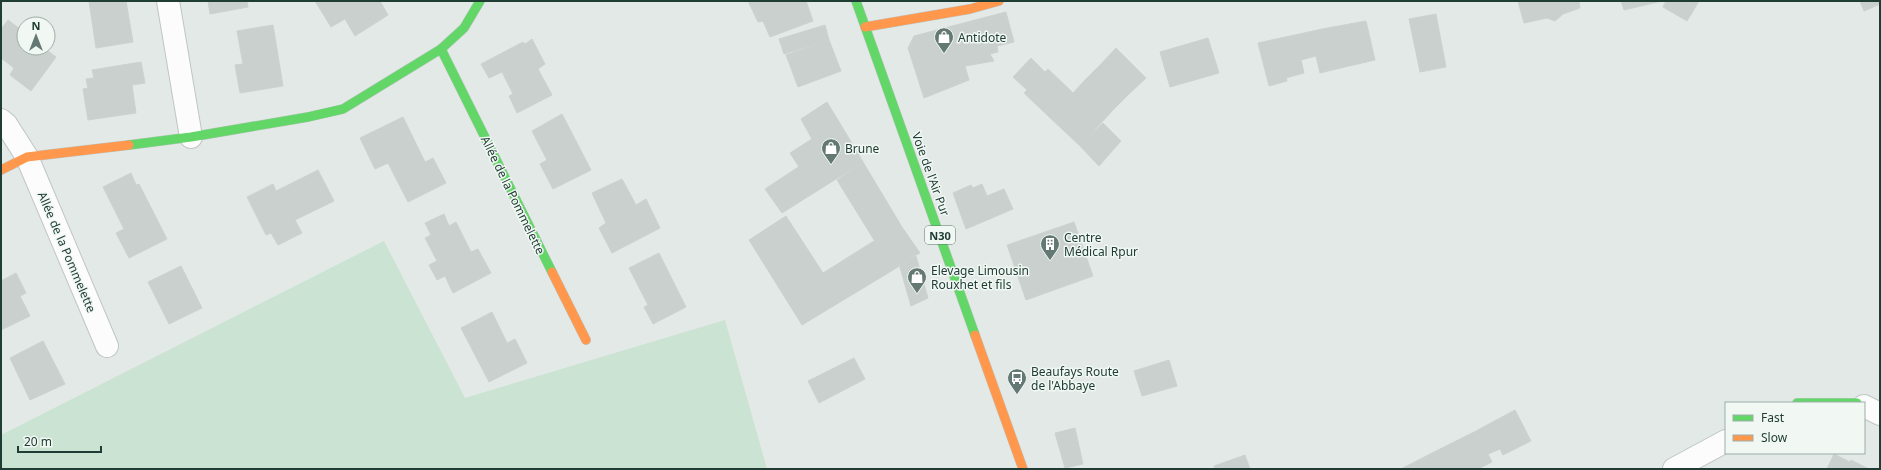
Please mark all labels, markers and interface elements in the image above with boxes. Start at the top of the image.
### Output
north arrow [16,16,56,56]
text: N [32,18,40,33]
shop icon: Antidote [933,26,955,54]
place label: Antidote [958,29,1006,46]
street label: Voie de l'Air Pur [908,130,954,218]
street label: Allée de la Pommelette [477,133,549,257]
shop icon: Brune [820,137,842,165]
place label: Brune [845,140,880,157]
street label: Allée de la Pommelette [34,189,100,315]
road number: N30 [925,226,955,244]
place label: Centre Médical Rpur [1064,229,1138,260]
building icon: Centre Médical Rpur [1039,233,1061,261]
place label: Elevage Limousin Rouxhet et fils [931,262,1029,293]
shop icon: Elevage Limousin Rouxhet et fils [906,266,928,294]
place label: Beaufays Route de l'Abbaye [1031,363,1119,394]
bus stop icon: Beaufays Route de l'Abbaye [1006,367,1028,395]
legend [1725,402,1865,454]
text: Fast [1761,409,1785,426]
scale bar [18,428,101,454]
text: Slow [1761,429,1788,446]
text: 20 m [24,433,52,450]

